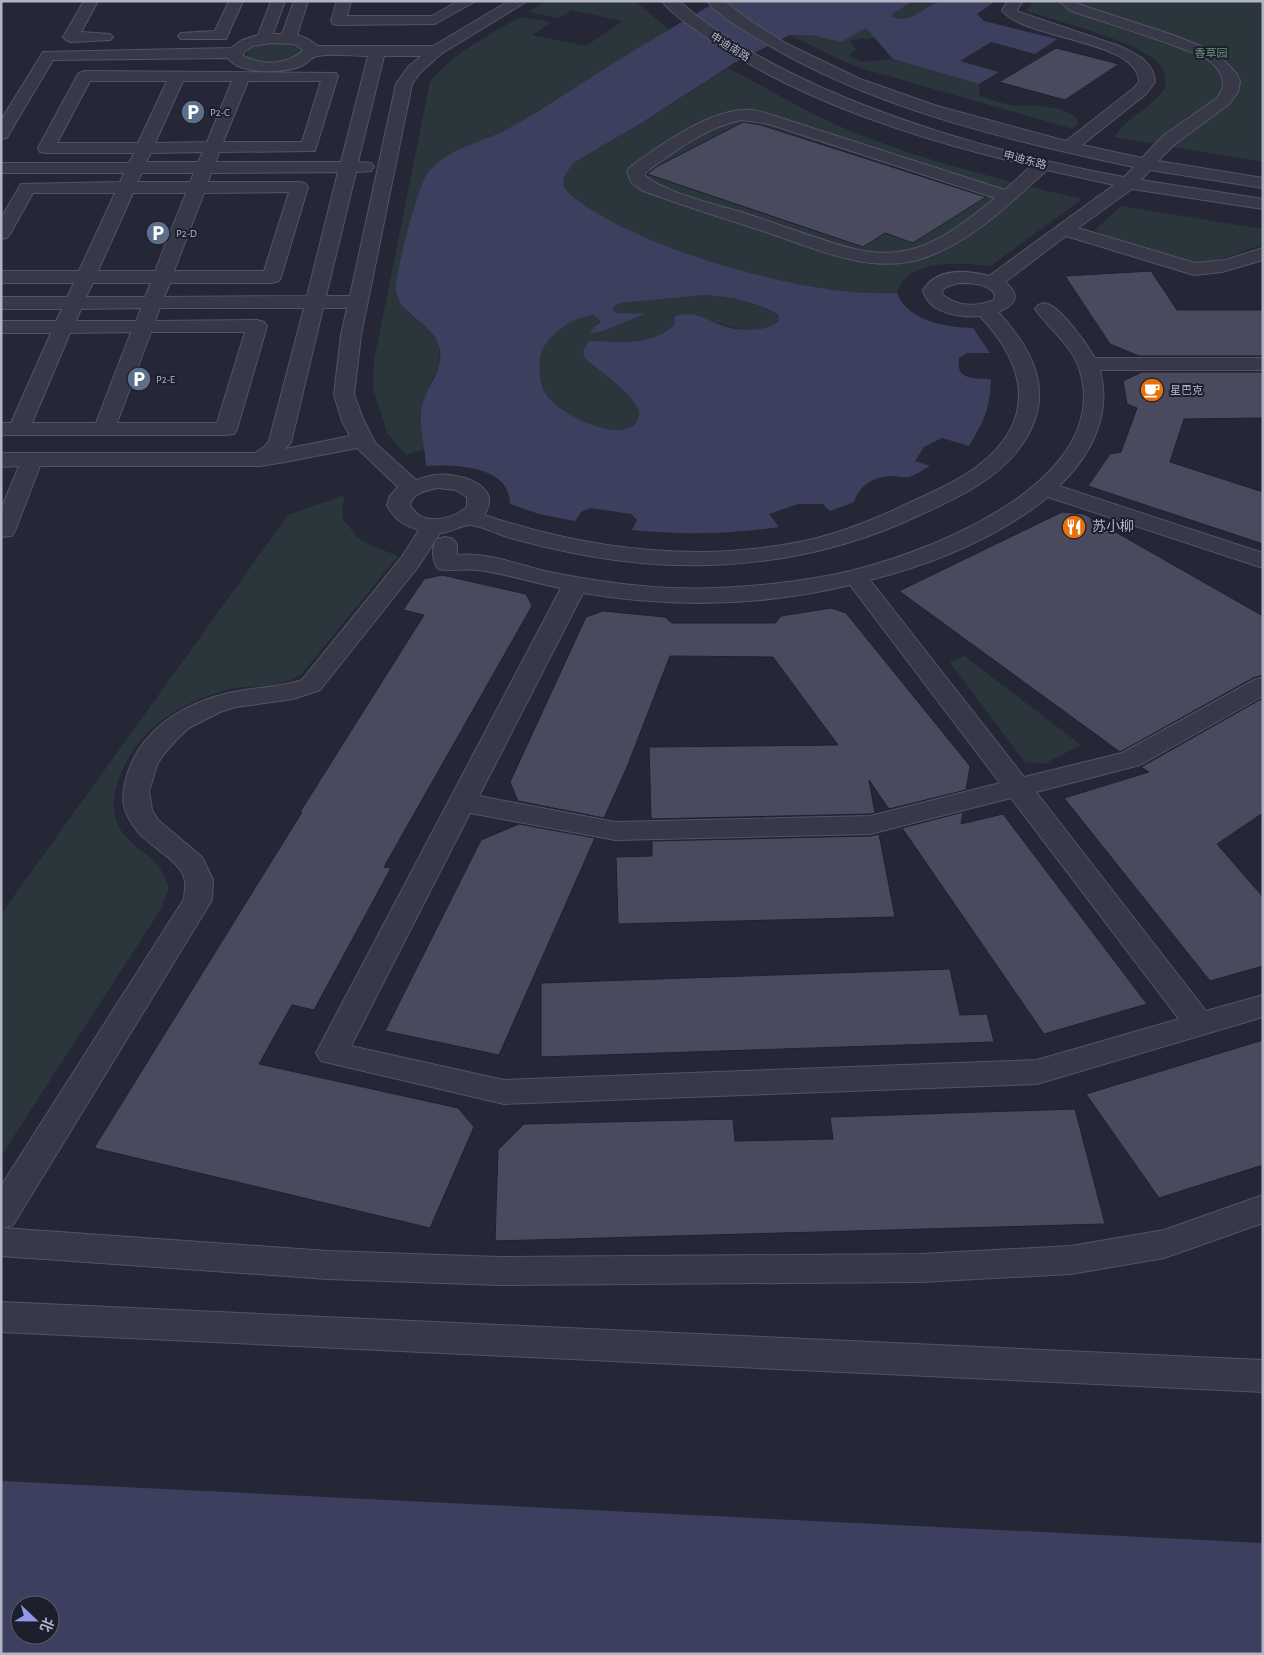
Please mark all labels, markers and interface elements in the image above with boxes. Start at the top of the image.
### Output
street label: 申迪南路 [708,30,752,63]
park label: 香草园 [1195,47,1228,59]
parking icon: P2-C [180,99,206,125]
place label: P2-C [210,107,230,118]
street label: 申迪东路 [1002,148,1048,171]
parking icon: P2-D [145,220,171,246]
place label: P2-D [176,228,197,239]
parking icon: P2-E [126,366,152,392]
place label: P2-E [156,374,176,385]
cafe icon: 星巴克 [1139,377,1165,403]
place label: 星巴克 [1170,385,1203,396]
restaurant icon: 苏小柳 [1061,514,1087,540]
place label: 苏小柳 [1092,519,1134,534]
north arrow [10,1595,60,1645]
text: 北 [37,1615,56,1634]

